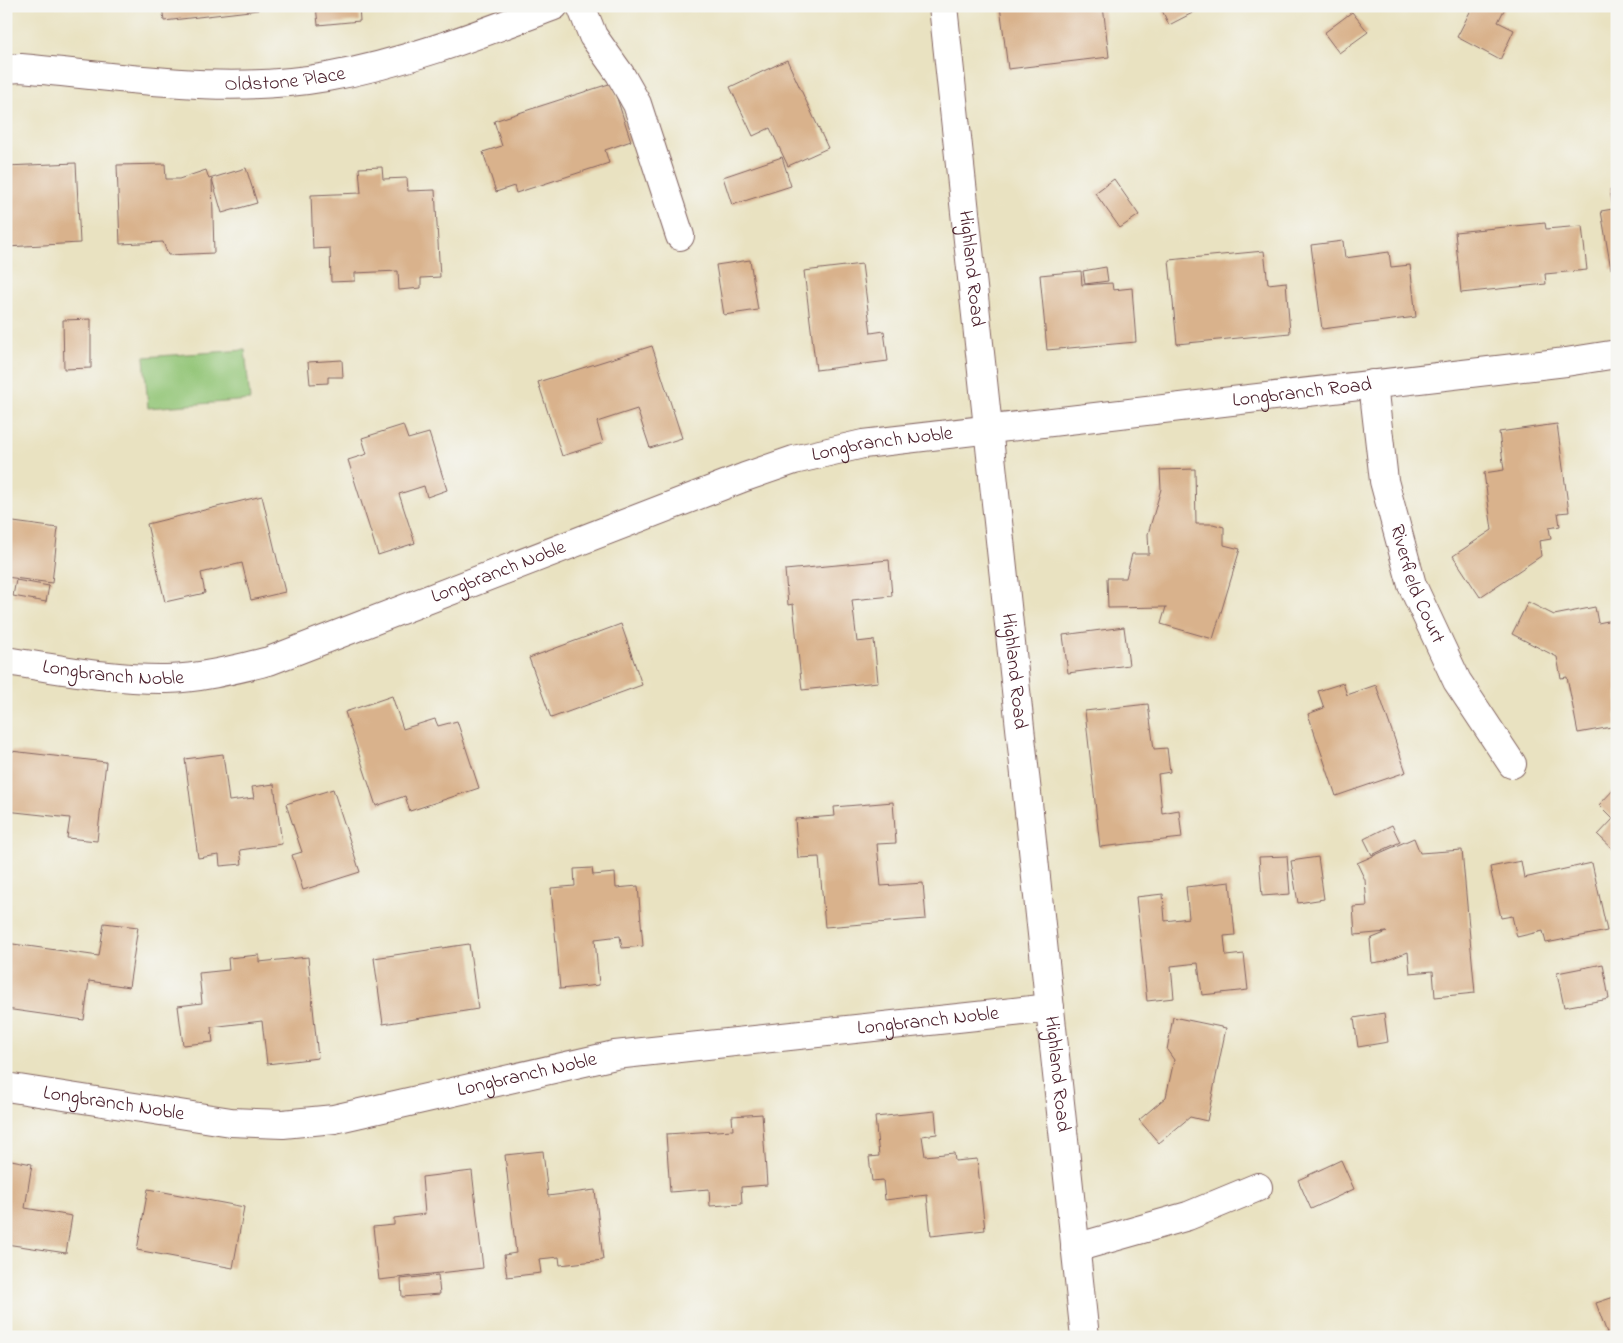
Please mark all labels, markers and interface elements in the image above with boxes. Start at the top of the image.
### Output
street label: Oldstone Place [225,59,348,99]
street label: Highland Road [950,209,992,328]
street label: Longbranch Road [1231,370,1373,415]
street label: Longbranch Noble [809,419,954,470]
street label: Riverfield Court [1382,521,1452,649]
street label: Longbranch Noble [427,533,570,611]
street label: Highland Road [993,612,1035,731]
street label: Longbranch Noble [40,652,185,694]
street label: Longbranch Noble [856,999,1000,1043]
street label: Highland Road [1036,1014,1078,1134]
street label: Longbranch Noble [454,1045,600,1105]
street label: Longbranch Noble [41,1078,186,1129]

